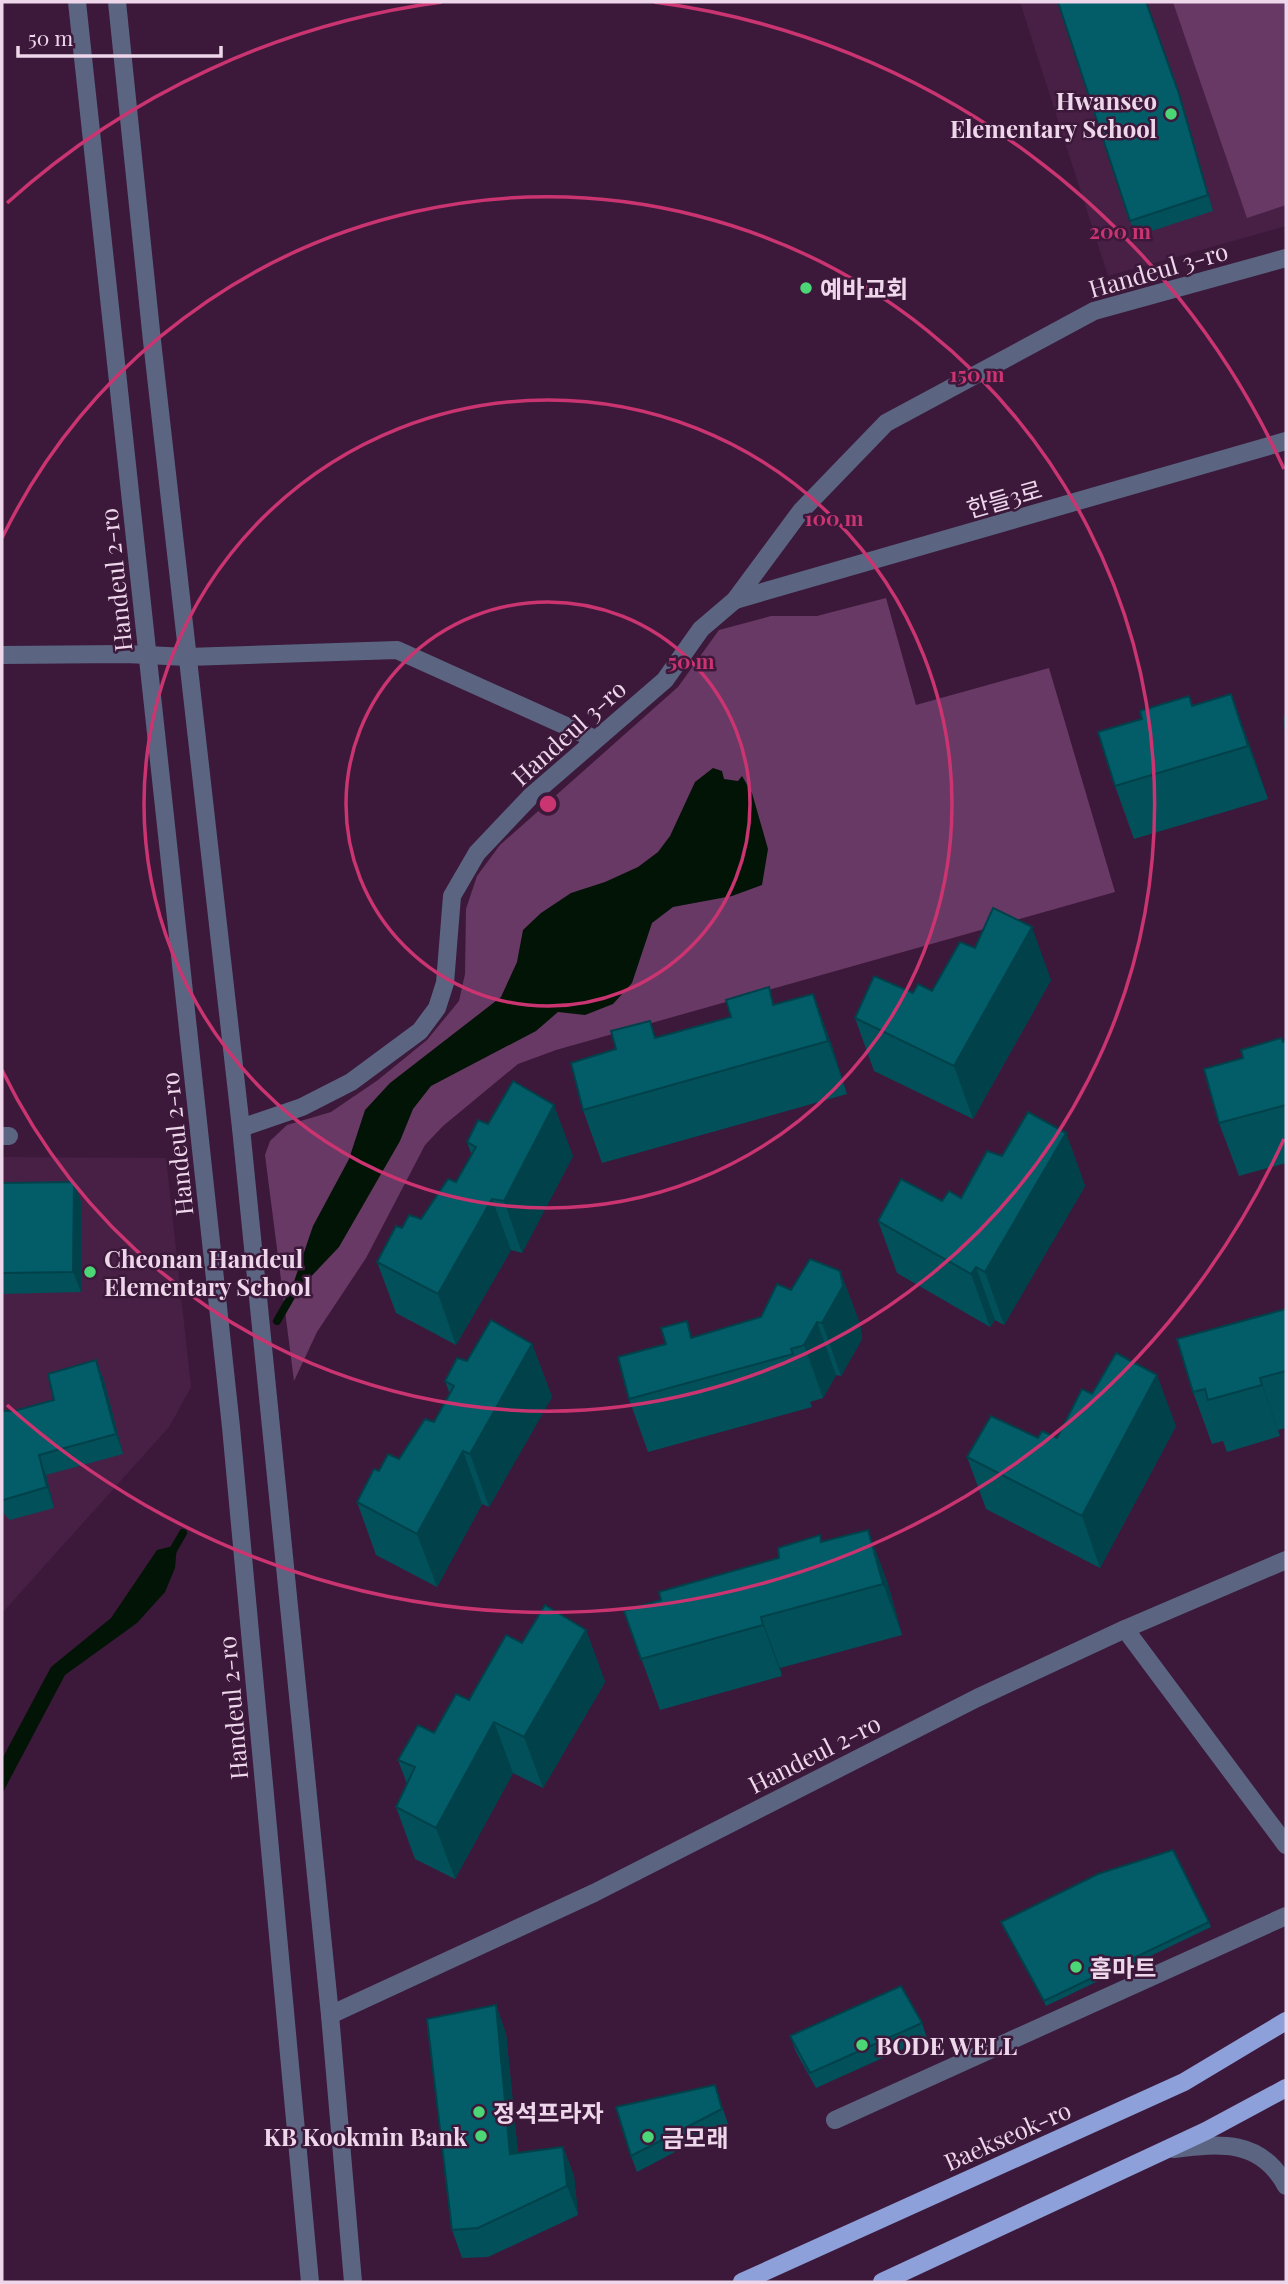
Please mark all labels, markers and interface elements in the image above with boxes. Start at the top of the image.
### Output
scale bar [18,14,220,58]
text: 50 m [28,23,74,51]
place label: Hwanseo Elementary School [950,84,1158,144]
marker: Hwanseo Elementary School [1163,106,1179,122]
text: 200 m [1089,216,1151,244]
street label: Handeul 3-ro [1085,234,1231,304]
place label: 예바교회 [820,272,908,304]
marker: 예바교회 [798,280,814,296]
text: 150 m [950,359,1004,387]
street label: 한들3로 [963,472,1045,524]
text: 100 m [804,503,864,531]
street label: Handeul 2-ro [92,507,138,653]
text: 50 m [667,646,715,674]
street label: Handeul 3-ro [504,672,632,792]
centre of rings [536,792,560,816]
street label: Handeul 2-ro [153,1071,199,1217]
place label: Cheonan Handeul Elementary School [104,1242,312,1302]
marker: Cheonan Handeul Elementary School [82,1264,98,1280]
street label: Handeul 2-ro [210,1635,254,1781]
street label: Handeul 2-ro [743,1706,885,1800]
place label: 홈마트 [1090,1951,1156,1983]
marker: 홈마트 [1068,1959,1084,1975]
place label: BODE WELL [876,2029,1017,2061]
marker: BODE WELL [854,2037,870,2053]
street label: Baekseok-ro [939,2093,1075,2177]
place label: 정석프라자 [493,2096,603,2128]
marker: 정석프라자 [471,2104,487,2120]
place label: KB Kookmin Bank [264,2120,468,2152]
place label: 금모래 [662,2121,728,2153]
marker: KB Kookmin Bank [473,2128,489,2144]
marker: 금모래 [640,2129,656,2145]

